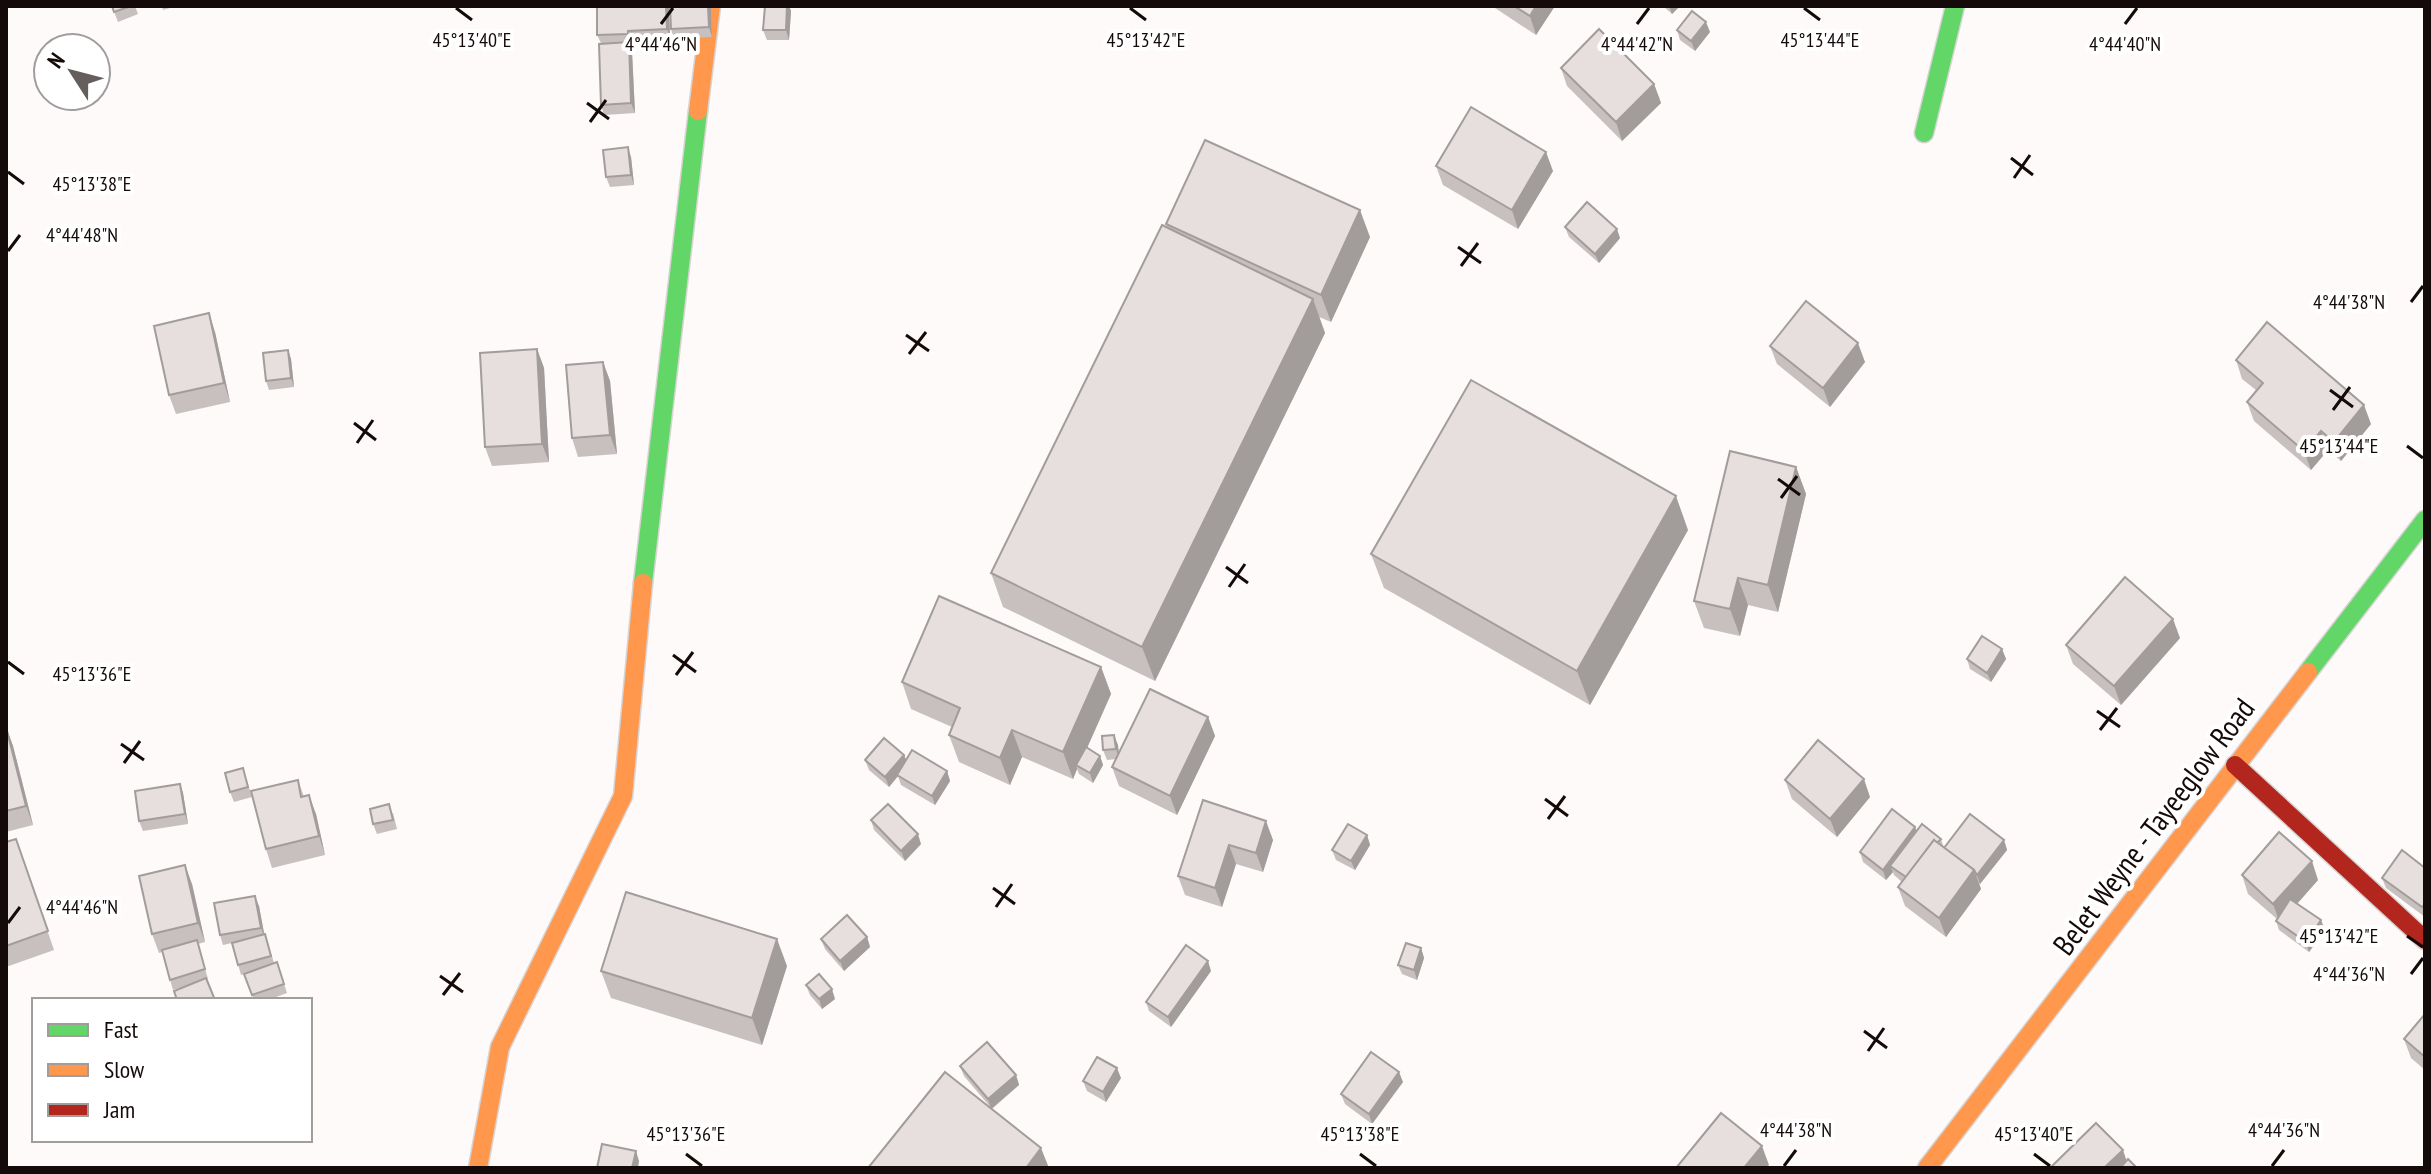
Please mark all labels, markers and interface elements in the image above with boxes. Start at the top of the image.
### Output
text: 45°13'40"E [433,27,511,53]
text: 45°13'42"E [1107,27,1185,53]
text: 45°13'44"E [1781,27,1859,53]
text: 4°44'46"N [625,31,697,57]
text: 4°44'42"N [1601,31,1673,57]
text: 4°44'40"N [2089,31,2161,57]
north arrow [32,32,112,112]
text: N [41,47,71,73]
text: 45°13'38"E [53,171,131,197]
text: 4°44'48"N [46,222,118,248]
text: 4°44'38"N [2313,289,2385,315]
text: 45°13'44"E [2300,433,2378,459]
text: 45°13'36"E [53,661,131,687]
street label: Belet Weyne - Tayeeglow Road [2044,690,2262,962]
text: 4°44'46"N [46,894,118,920]
text: 45°13'42"E [2300,923,2378,949]
text: 4°44'36"N [2313,961,2385,987]
legend [32,998,312,1142]
text: Fast [104,1014,139,1045]
text: Slow [104,1054,145,1085]
text: Jam [103,1094,135,1125]
text: 4°44'38"N [1760,1117,1832,1143]
text: 4°44'36"N [2248,1117,2320,1143]
text: 45°13'36"E [647,1121,725,1147]
text: 45°13'38"E [1321,1121,1399,1147]
text: 45°13'40"E [1995,1121,2073,1147]

